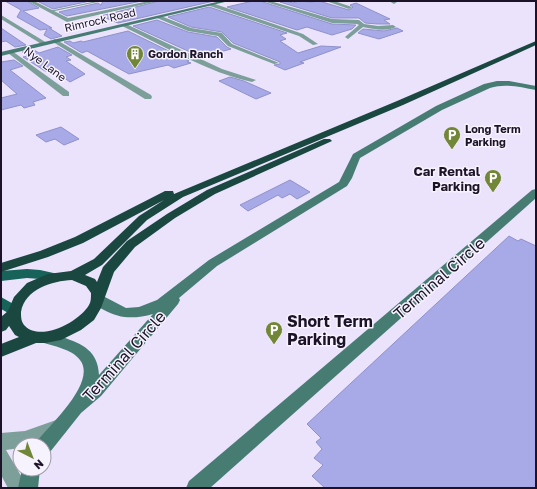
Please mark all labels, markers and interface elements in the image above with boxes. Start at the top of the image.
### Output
street label: Rimrock Road [63,5,137,34]
street label: Nye Lane [22,44,69,84]
building icon: Gordon Ranch [125,44,145,69]
place label: Gordon Ranch [148,47,223,60]
place label: Long Term Parking [465,122,521,148]
parking icon: Long Term Parking [442,125,462,150]
place label: Car Rental Parking [413,163,481,194]
parking icon: Car Rental Parking [483,168,503,193]
street label: Terminal Circle [389,233,489,323]
street label: Terminal Circle [78,307,170,405]
place label: Short Term Parking [287,311,373,349]
parking icon: Short Term Parking [264,320,284,345]
north arrow [12,437,52,477]
text: N [32,457,46,472]

